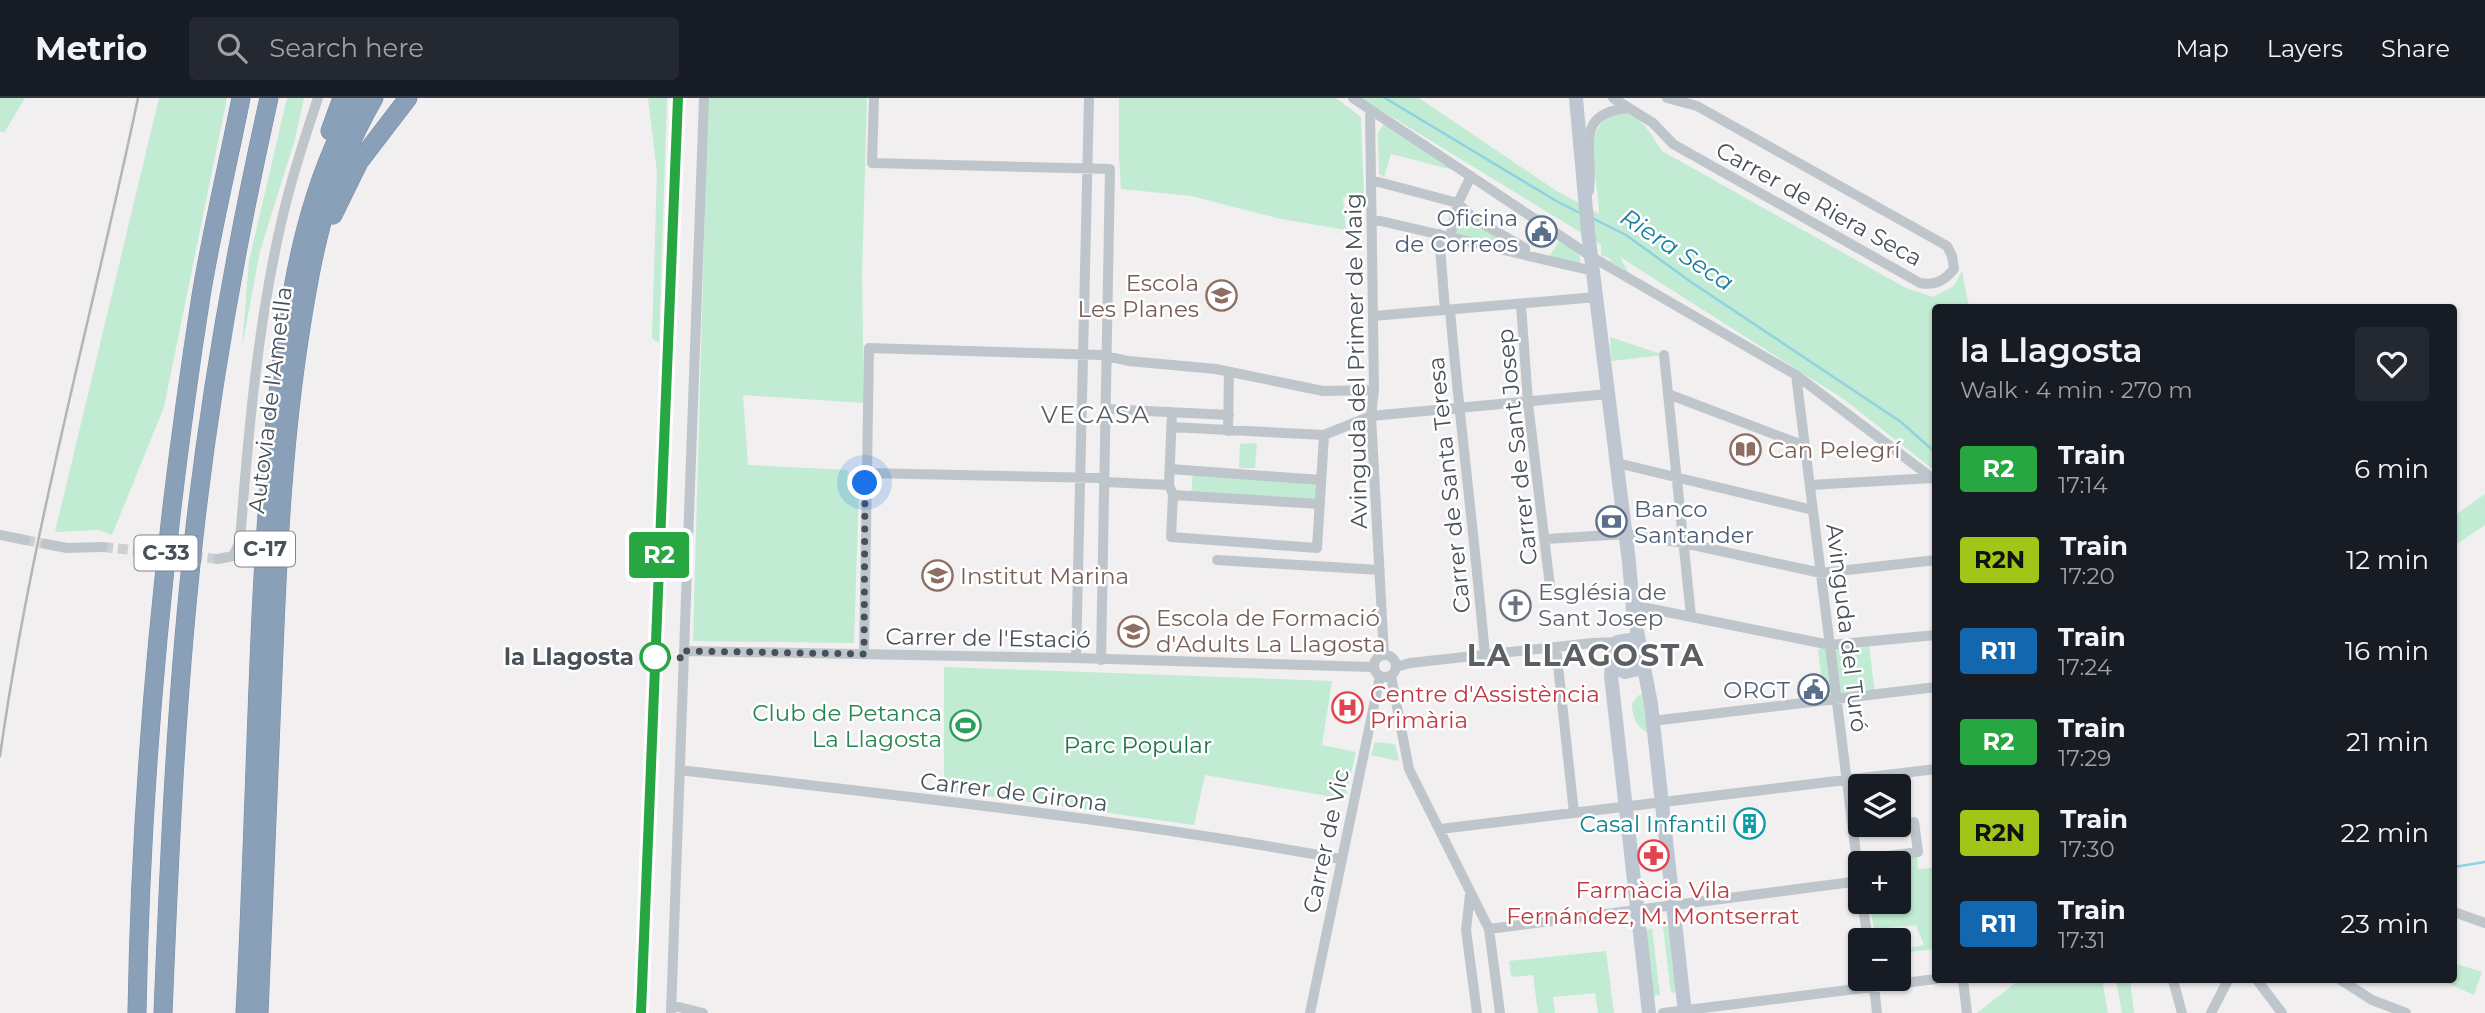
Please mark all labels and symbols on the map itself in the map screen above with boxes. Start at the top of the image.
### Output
street label: Carrer de Riera Seca [1711,136,1927,272]
street label: Avinguda del Primer de Maig [1339,193,1373,529]
water label: Riera Seca [1615,202,1739,297]
place label: Oficina de Correos [1395,204,1518,258]
public building icon: Oficina de Correos [1524,214,1558,248]
place label: Escola Les Planes [1078,269,1199,323]
school or university icon: Escola Les Planes [1205,279,1239,313]
street label: Autovia de l'Ametlla [242,285,298,515]
street label: Carrer de Sant Josep [1491,327,1543,567]
street label: Carrer de Santa Teresa [1422,355,1476,615]
district label: VECASA [1041,400,1151,429]
library icon: Can Pelegrí [1728,433,1762,467]
place label: Can Pelegrí [1768,436,1901,464]
your location [847,465,882,500]
place label: Banco Santander [1634,495,1754,549]
bank icon: Banco Santander [1594,505,1628,539]
street label: Avinguda del Turó [1820,522,1874,734]
road number: C-17 [235,532,295,566]
line badge: R2 [628,532,690,578]
road number: C-33 [134,536,198,570]
school or university icon: Institut Marina [920,559,954,593]
place label: Institut Marina [960,562,1129,590]
place label: Església de Sant Josep [1538,578,1667,632]
church icon: Església de Sant Josep [1498,588,1532,622]
place label: Escola de Formació d'Adults La Llagosta [1156,604,1386,658]
school or university icon: Escola de Formació d'Adults La Llagosta [1116,614,1150,648]
street label: Carrer de l'Estació [885,622,1091,654]
district label: LA LLAGOSTA [1467,637,1705,674]
marker: la Llagosta [640,642,670,672]
place label: la Llagosta [504,643,634,671]
public building icon: ORGT [1796,673,1830,707]
place label: ORGT [1723,676,1791,704]
place label: Centre d'Assistència Primària [1370,680,1600,734]
hospital icon: Centre d'Assistència Primària [1330,690,1364,724]
place label: Club de Petanca La Llagosta [752,699,942,753]
sports icon: Club de Petanca La Llagosta [948,709,982,743]
park label: Parc Popular [1064,731,1212,759]
street label: Carrer de Vic [1297,766,1355,916]
street label: Carrer de Girona [919,767,1109,817]
building icon: Casal Infantil [1733,807,1767,841]
place label: Casal Infantil [1579,810,1727,838]
pharmacy icon: Farmàcia Vila Fernández, M. Montserrat [1636,839,1670,873]
place label: Farmàcia Vila Fernández, M. Montserrat [1506,876,1800,930]

